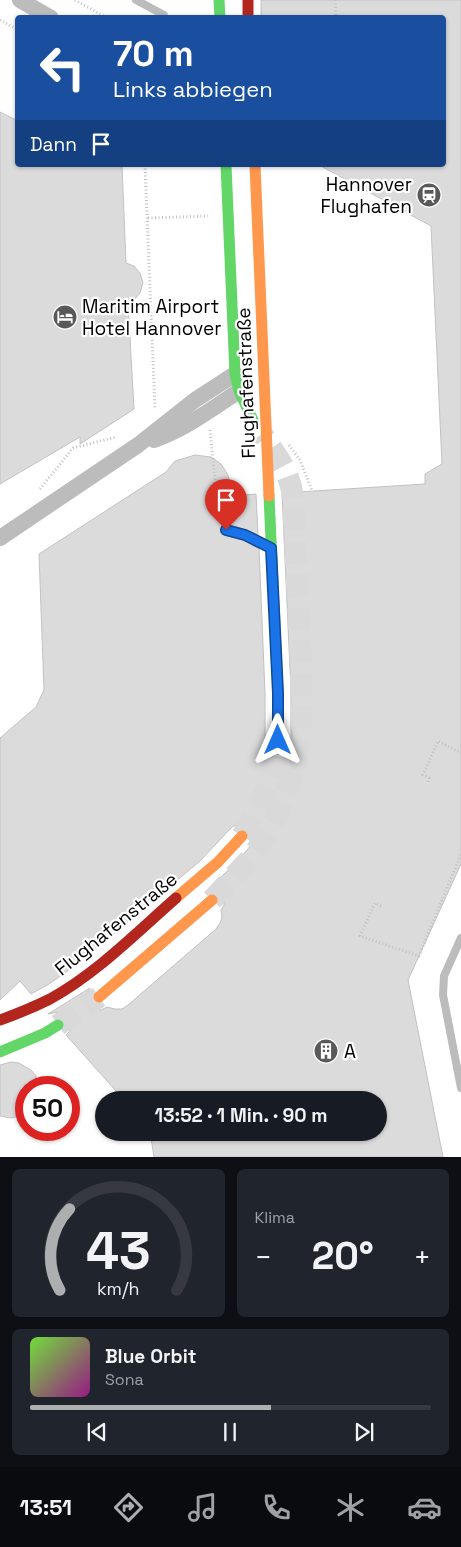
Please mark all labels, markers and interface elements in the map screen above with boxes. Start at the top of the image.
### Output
text: 70 m [113,32,194,76]
icon: left [30,35,95,100]
text: Links abbiegen [113,75,273,103]
icon: arrive [87,130,115,158]
text: Dann [30,132,77,157]
place label: Hannover Flughafen [320,172,412,219]
station icon: Hannover Flughafen [416,182,442,208]
place label: Maritim Airport Hotel Hannover [82,294,221,341]
hotel icon: Maritim Airport Hotel Hannover [52,304,78,330]
street label: Flughafenstraße [231,307,261,459]
pin [205,479,247,530]
icon: arrive [212,486,240,514]
position arrow [251,713,303,765]
street label: Flughafenstraße [49,867,183,981]
building icon: A [313,1038,339,1064]
place label: A [344,1039,356,1064]
speed limit sign: 50 [15,1076,80,1141]
text: 13:52 · 1 Min. · 90 m [154,1103,328,1128]
text: Klima [255,1207,295,1228]
text: 43 [86,1218,151,1284]
text: 20° [312,1232,374,1280]
text: − [255,1239,272,1275]
text: + [414,1239,431,1275]
text: km/h [97,1277,140,1300]
text: Blue Orbit [105,1344,196,1369]
text: Sona [105,1369,144,1390]
icon: previous [83,1418,111,1446]
icon: pause [216,1418,244,1446]
icon: next [350,1418,378,1446]
icon: directions [111,1490,146,1525]
icon: music [185,1490,220,1525]
icon: phone [259,1490,294,1525]
icon: climate [333,1490,368,1525]
icon: car [407,1490,442,1525]
text: 13:51 [19,1493,72,1521]

